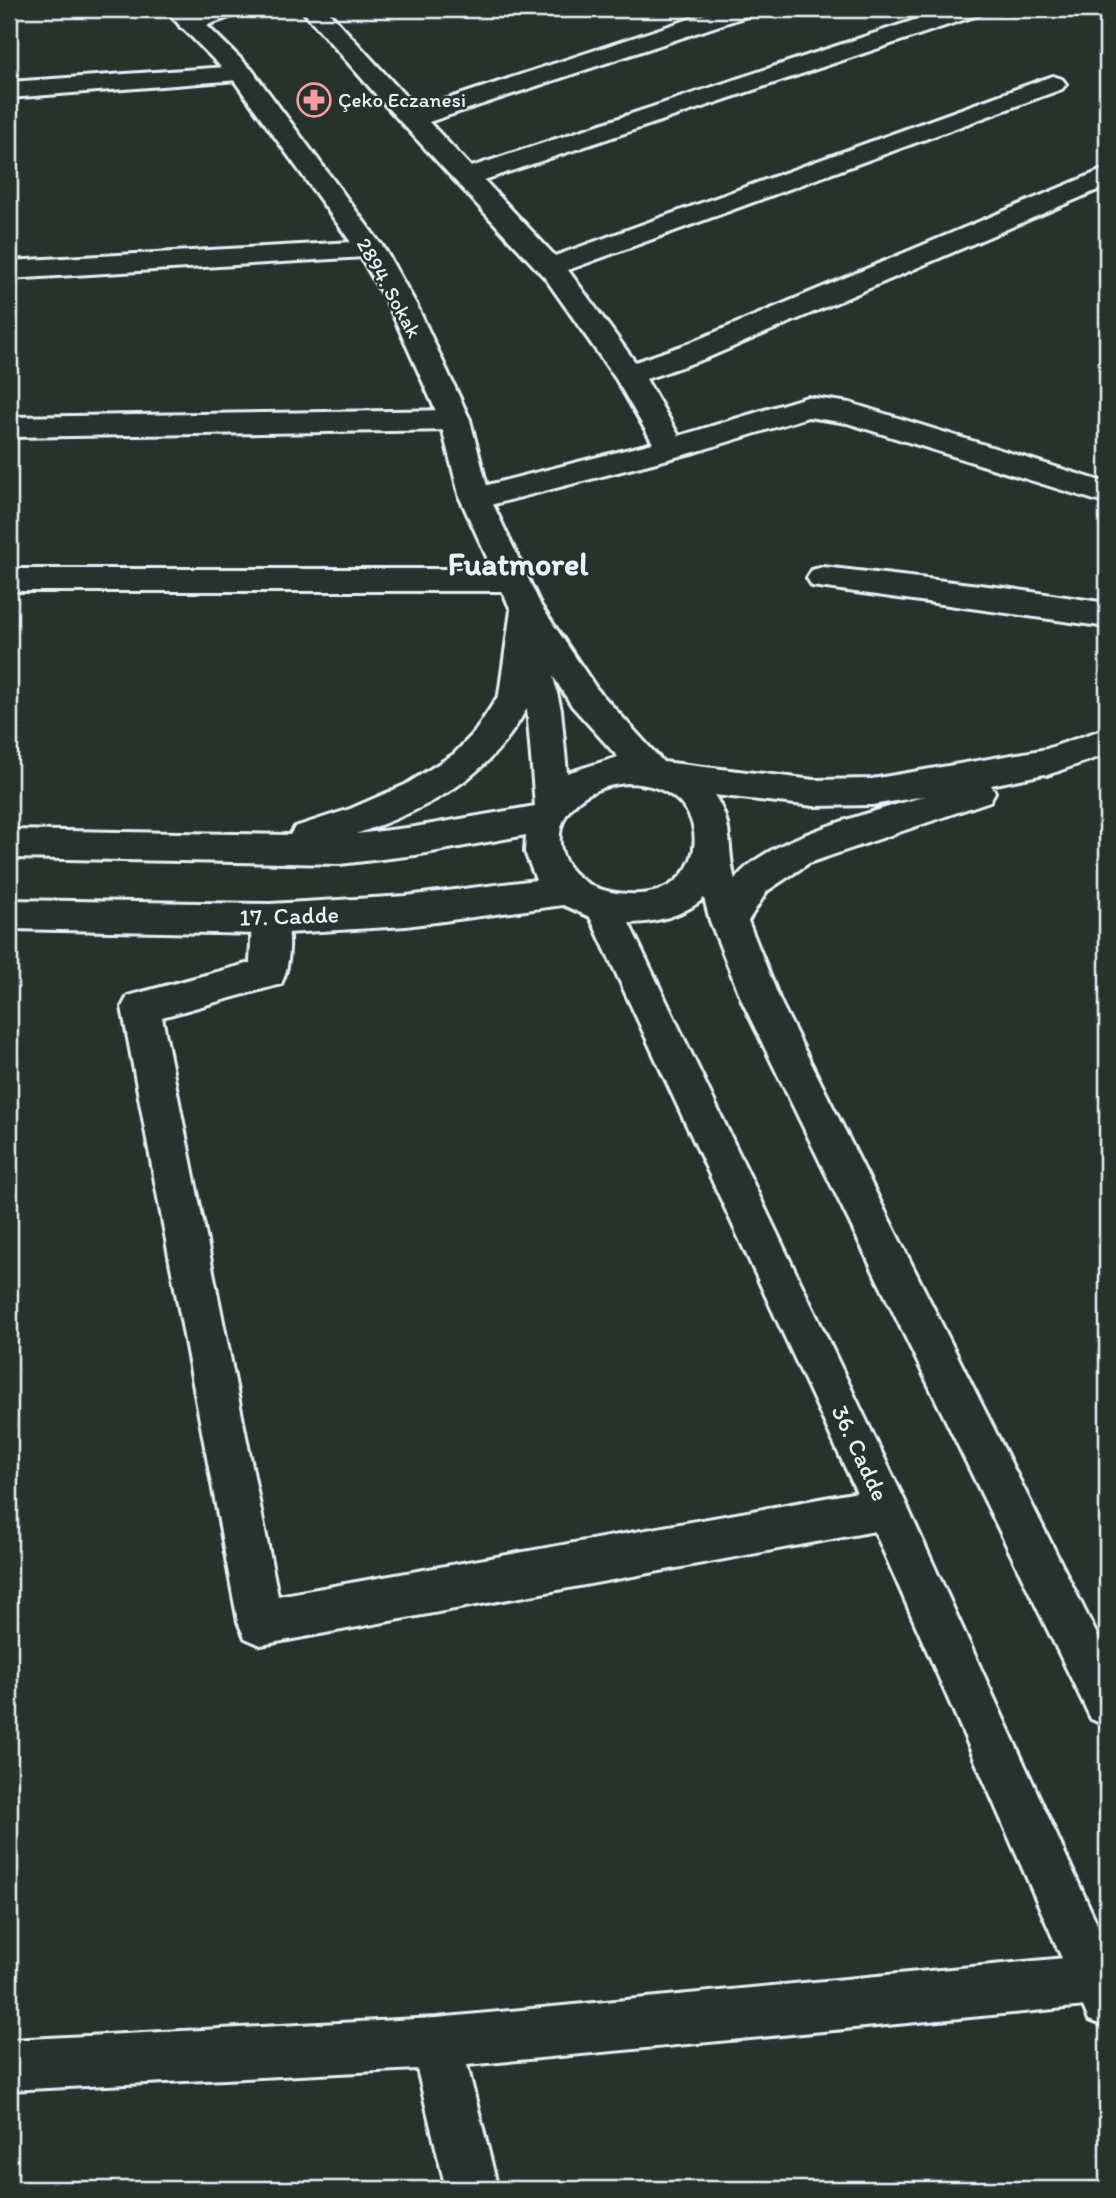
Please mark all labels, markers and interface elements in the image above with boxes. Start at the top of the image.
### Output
pharmacy icon: Çeko Eczanesi [295,81,333,119]
place label: Çeko Eczanesi [338,87,466,112]
street label: 2894. Sokak [352,233,427,342]
district label: Fuatmorel [448,545,589,583]
street label: 17. Cadde [239,899,339,932]
street label: 36. Cadde [826,1400,895,1505]

